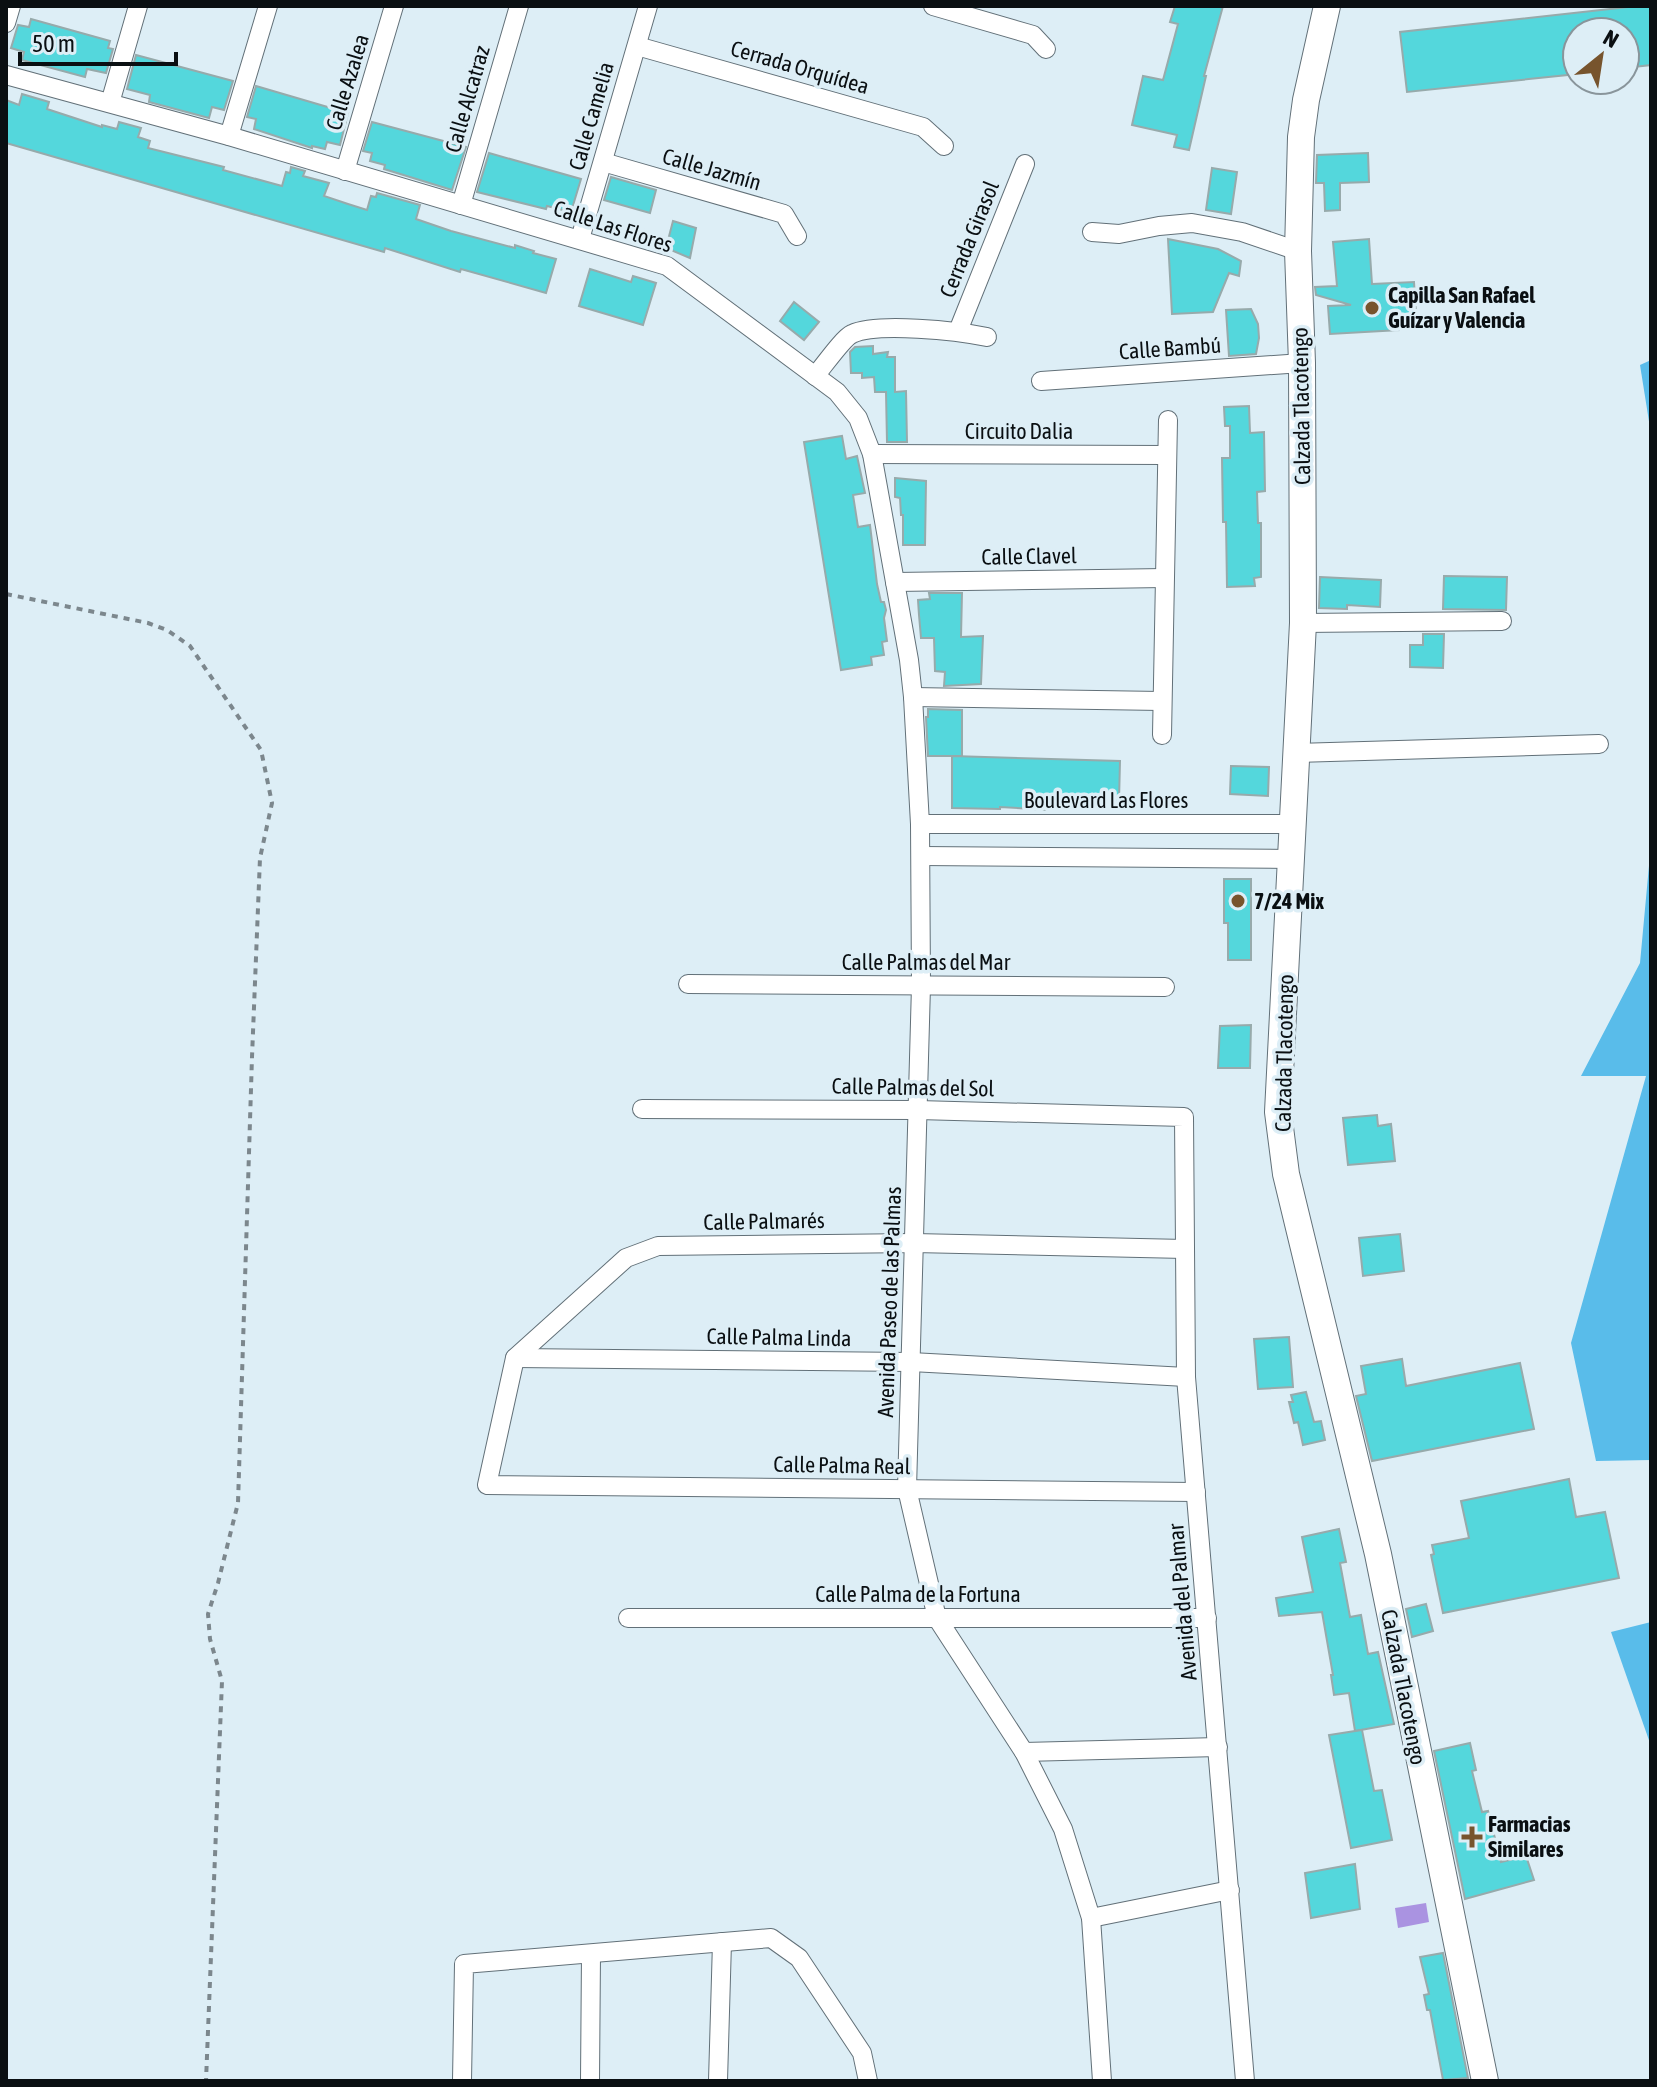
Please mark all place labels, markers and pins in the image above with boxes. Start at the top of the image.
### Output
place label: Capilla San Rafael Guízar y Valencia [1388,282,1536,333]
marker: Capilla San Rafael Guízar y Valencia [1363,299,1381,317]
place label: 7/24 Mix [1254,888,1324,914]
marker: 7/24 Mix [1229,892,1247,910]
place label: Farmacias Similares [1488,1811,1571,1862]
marker: Farmacias Similares [1463,1828,1481,1846]

